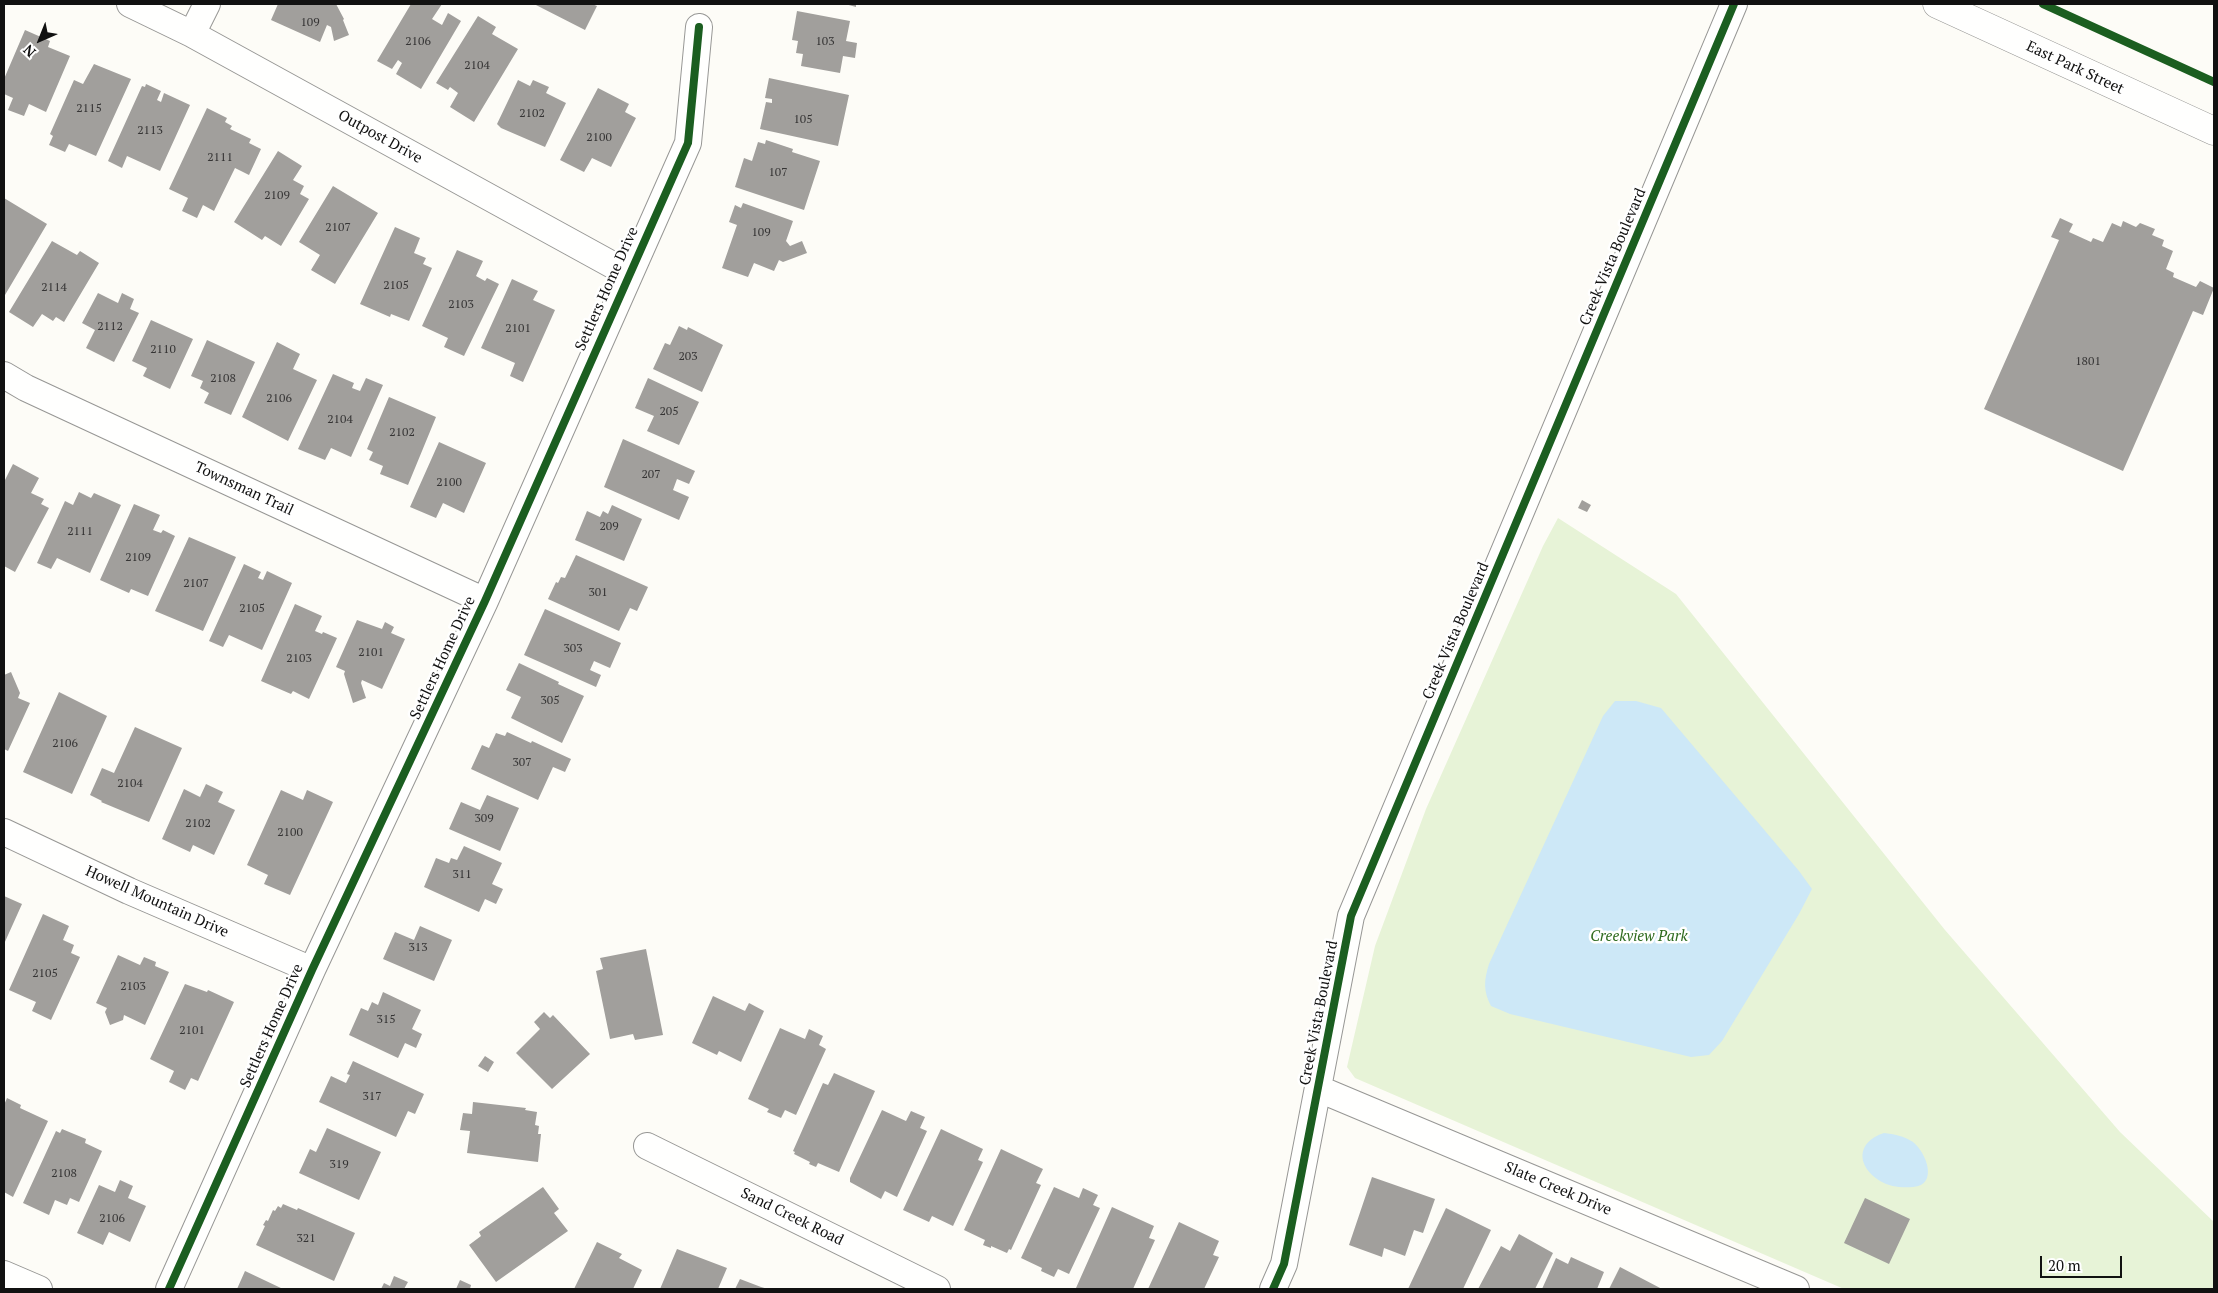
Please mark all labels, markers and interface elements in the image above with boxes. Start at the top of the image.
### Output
north arrow [15,15,65,65]
house number: 109 [300,16,320,30]
house number: 2106 [405,35,431,49]
house number: 103 [815,35,835,49]
street label: East Park Street [2023,38,2127,98]
text: N [19,41,40,62]
house number: 2104 [464,59,490,73]
house number: 2115 [76,102,102,116]
street label: Outpost Drive [335,106,425,168]
house number: 2102 [519,107,545,121]
house number: 105 [793,113,813,127]
house number: 2113 [137,124,163,138]
house number: 2100 [586,131,612,145]
house number: 2111 [207,151,233,165]
house number: 107 [768,166,788,180]
street label: Creek Vista Boulevard [1576,186,1650,328]
house number: 2109 [264,189,290,203]
house number: 2107 [325,221,351,235]
street label: Settlers Home Drive [572,224,642,354]
house number: 109 [751,226,771,240]
house number: 2105 [383,279,409,293]
house number: 2114 [41,281,67,295]
house number: 2103 [448,298,474,312]
house number: 2112 [97,320,123,334]
house number: 2101 [505,322,531,336]
house number: 2110 [150,343,176,357]
house number: 203 [678,350,698,364]
house number: 1801 [2075,355,2101,369]
house number: 2108 [210,372,236,386]
house number: 2106 [266,392,292,406]
house number: 205 [659,405,679,419]
house number: 2104 [327,413,353,427]
house number: 2102 [389,426,415,440]
street label: Townsman Trail [192,458,296,520]
house number: 207 [641,468,661,482]
house number: 2100 [436,476,462,490]
house number: 209 [599,520,619,534]
house number: 2111 [67,525,93,539]
house number: 2109 [125,551,151,565]
street label: Creek Vista Boulevard [1419,560,1493,702]
house number: 2107 [183,577,209,591]
house number: 301 [588,586,608,600]
street label: Settlers Home Drive [407,594,479,722]
house number: 2105 [239,602,265,616]
house number: 303 [563,642,583,656]
house number: 2101 [358,646,384,660]
house number: 2103 [286,652,312,666]
house number: 305 [540,694,560,708]
house number: 2106 [52,737,78,751]
house number: 307 [512,756,532,770]
house number: 2104 [117,777,143,791]
house number: 309 [474,812,494,826]
house number: 2102 [185,817,211,831]
house number: 2100 [277,826,303,840]
street label: Howell Mountain Drive [83,862,231,942]
house number: 311 [452,868,472,882]
park label: Creekview Park [1590,928,1688,946]
street label: Creek Vista Boulevard [1296,939,1342,1087]
house number: 313 [408,941,428,955]
street label: Settlers Home Drive [237,961,307,1091]
house number: 2105 [32,967,58,981]
house number: 2103 [120,980,146,994]
house number: 315 [376,1013,396,1027]
house number: 2101 [179,1024,205,1038]
house number: 317 [362,1090,382,1104]
house number: 319 [329,1158,349,1172]
street label: Slate Creek Drive [1502,1158,1614,1220]
house number: 2108 [51,1167,77,1181]
street label: Sand Creek Road [738,1184,846,1250]
house number: 2106 [99,1212,125,1226]
house number: 321 [296,1232,316,1246]
scale bar [2043,1246,2126,1278]
text: 20 m [2048,1255,2081,1275]

